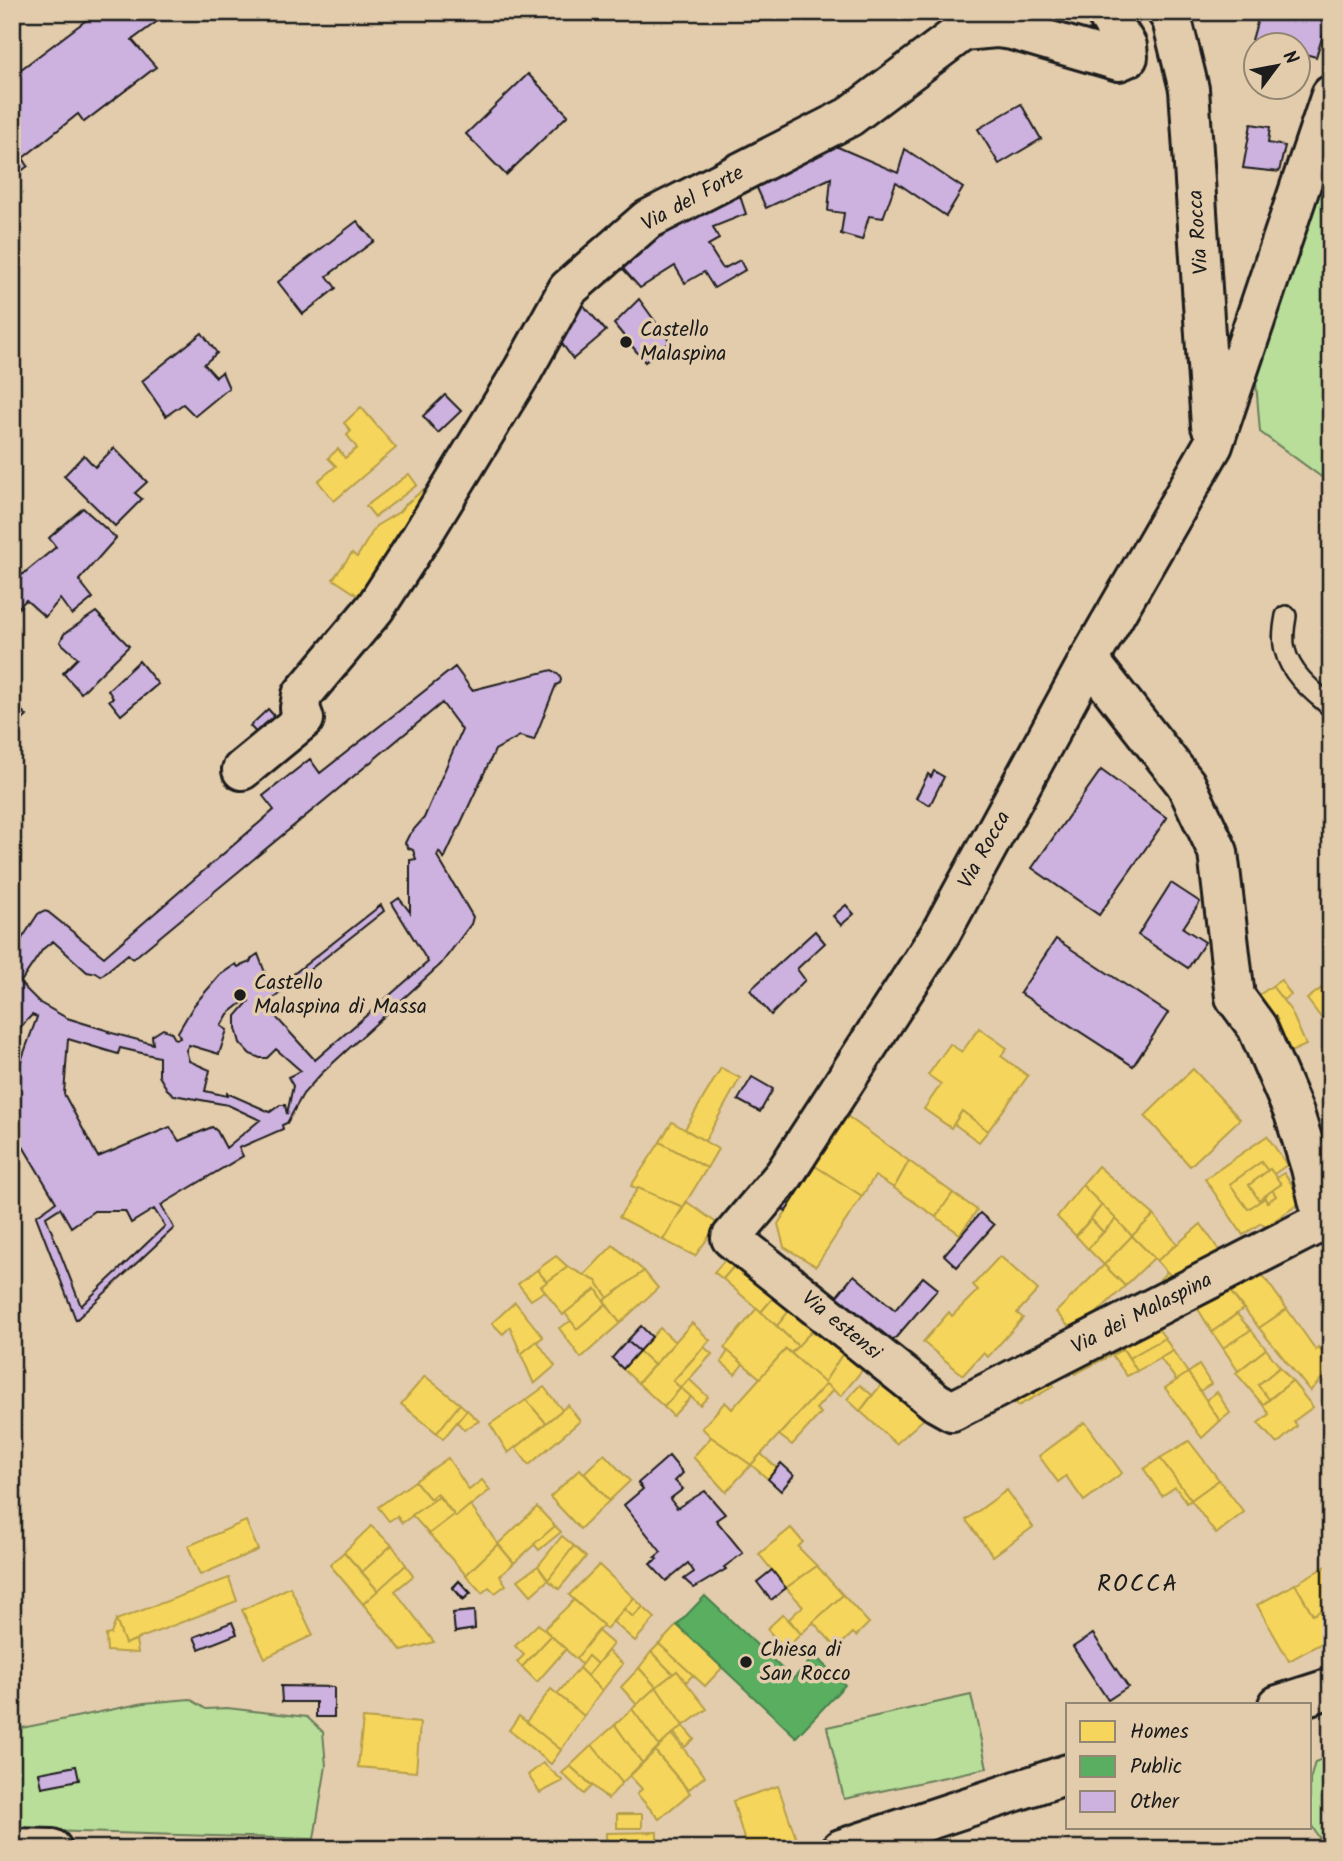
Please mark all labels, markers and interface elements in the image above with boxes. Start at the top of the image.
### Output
north arrow [1242,32,1312,102]
text: N [1274,45,1306,71]
street label: Via del Forte [636,157,751,241]
street label: Via Rocca [1180,189,1218,275]
place label: Castello Malaspina [640,314,726,371]
marker: Castello Malaspina [618,334,634,350]
street label: Via Rocca [950,805,1020,895]
place label: Castello Malaspina di Massa [254,967,427,1024]
marker: Castello Malaspina di Massa [232,987,248,1003]
street label: Via dei Malaspina [1066,1264,1218,1364]
street label: Via estensi [793,1283,889,1370]
district label: ROCCA [1097,1565,1179,1604]
place label: Chiesa di San Rocco [760,1634,851,1691]
marker: Chiesa di San Rocco [738,1654,754,1670]
legend [1066,1703,1312,1829]
text: Homes [1130,1716,1189,1749]
text: Public [1130,1751,1182,1784]
text: Other [1130,1786,1180,1819]

